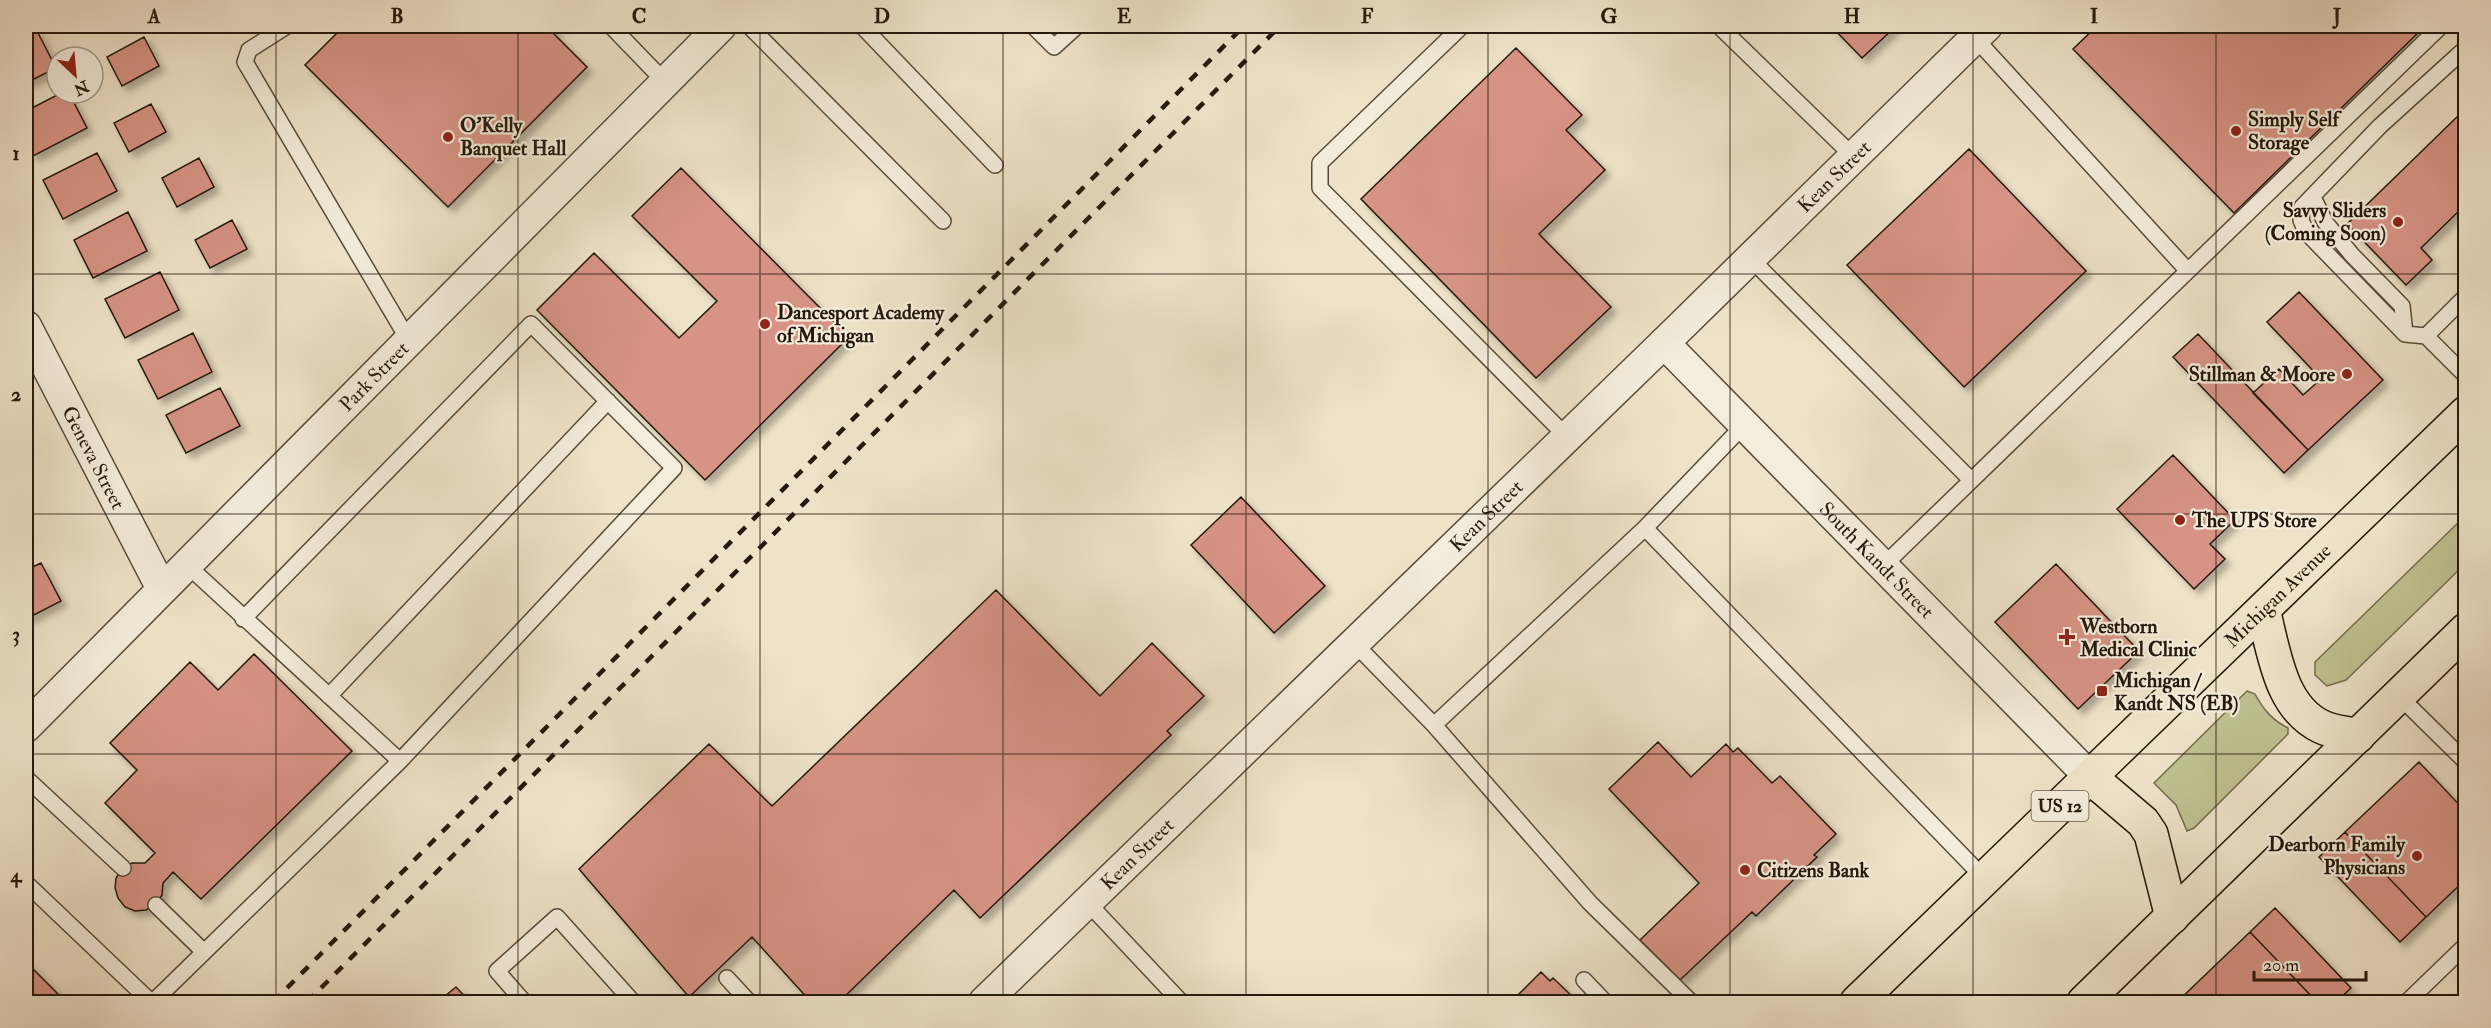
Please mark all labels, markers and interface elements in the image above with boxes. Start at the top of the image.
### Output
text: A [147,4,161,29]
text: B [390,4,404,29]
text: C [632,4,646,29]
text: D [874,4,890,29]
text: E [1117,4,1132,29]
text: F [1361,4,1374,29]
text: G [1601,4,1618,29]
text: H [1844,4,1860,29]
text: I [2090,4,2098,29]
text: J [2332,4,2341,29]
north arrow [45,45,105,105]
text: N [70,75,93,100]
place label: Simply Self Storage [2248,107,2342,156]
place label: O'Kelly Banquet Hall [460,113,567,162]
marker: Simply Self Storage [2229,124,2243,138]
marker: O'Kelly Banquet Hall [441,130,455,144]
street label: Kean Street [1792,134,1876,218]
text: 1 [12,141,20,166]
place label: Savvy Sliders (Coming Soon) [2265,198,2386,247]
marker: Savvy Sliders (Coming Soon) [2391,215,2405,229]
place label: Dancesport Academy of Michigan [777,300,945,349]
marker: Dancesport Academy of Michigan [758,317,772,331]
street label: Park Street [334,335,414,417]
place label: Stillman & Moore [2189,362,2336,387]
marker: Stillman & Moore [2340,367,2354,381]
text: 2 [11,382,21,407]
street label: Geneva Street [57,402,131,514]
street label: Kean Street [1444,474,1528,557]
street label: South Kandt Street [1814,496,1940,624]
place label: The UPS Store [2191,508,2317,533]
marker: The UPS Store [2173,513,2187,527]
street label: Michigan Avenue [2219,538,2336,653]
place label: Westborn Medical Clinic [2079,614,2198,662]
text: 3 [12,622,20,647]
marker: Westborn Medical Clinic [2058,628,2076,646]
place label: Michigan / Kandt NS (EB) [2113,668,2239,716]
marker: Michigan / Kandt NS (EB) [2095,684,2109,698]
road number: US 12 [2032,791,2088,821]
street label: Kean Street [1095,812,1179,895]
place label: Dearborn Family Physicians [2268,832,2406,881]
marker: Dearborn Family Physicians [2410,849,2424,863]
place label: Citizens Bank [1757,858,1870,883]
text: 4 [10,863,23,888]
marker: Citizens Bank [1738,863,1752,877]
scale bar [2254,944,2366,982]
text: 20 m [2263,954,2299,977]

